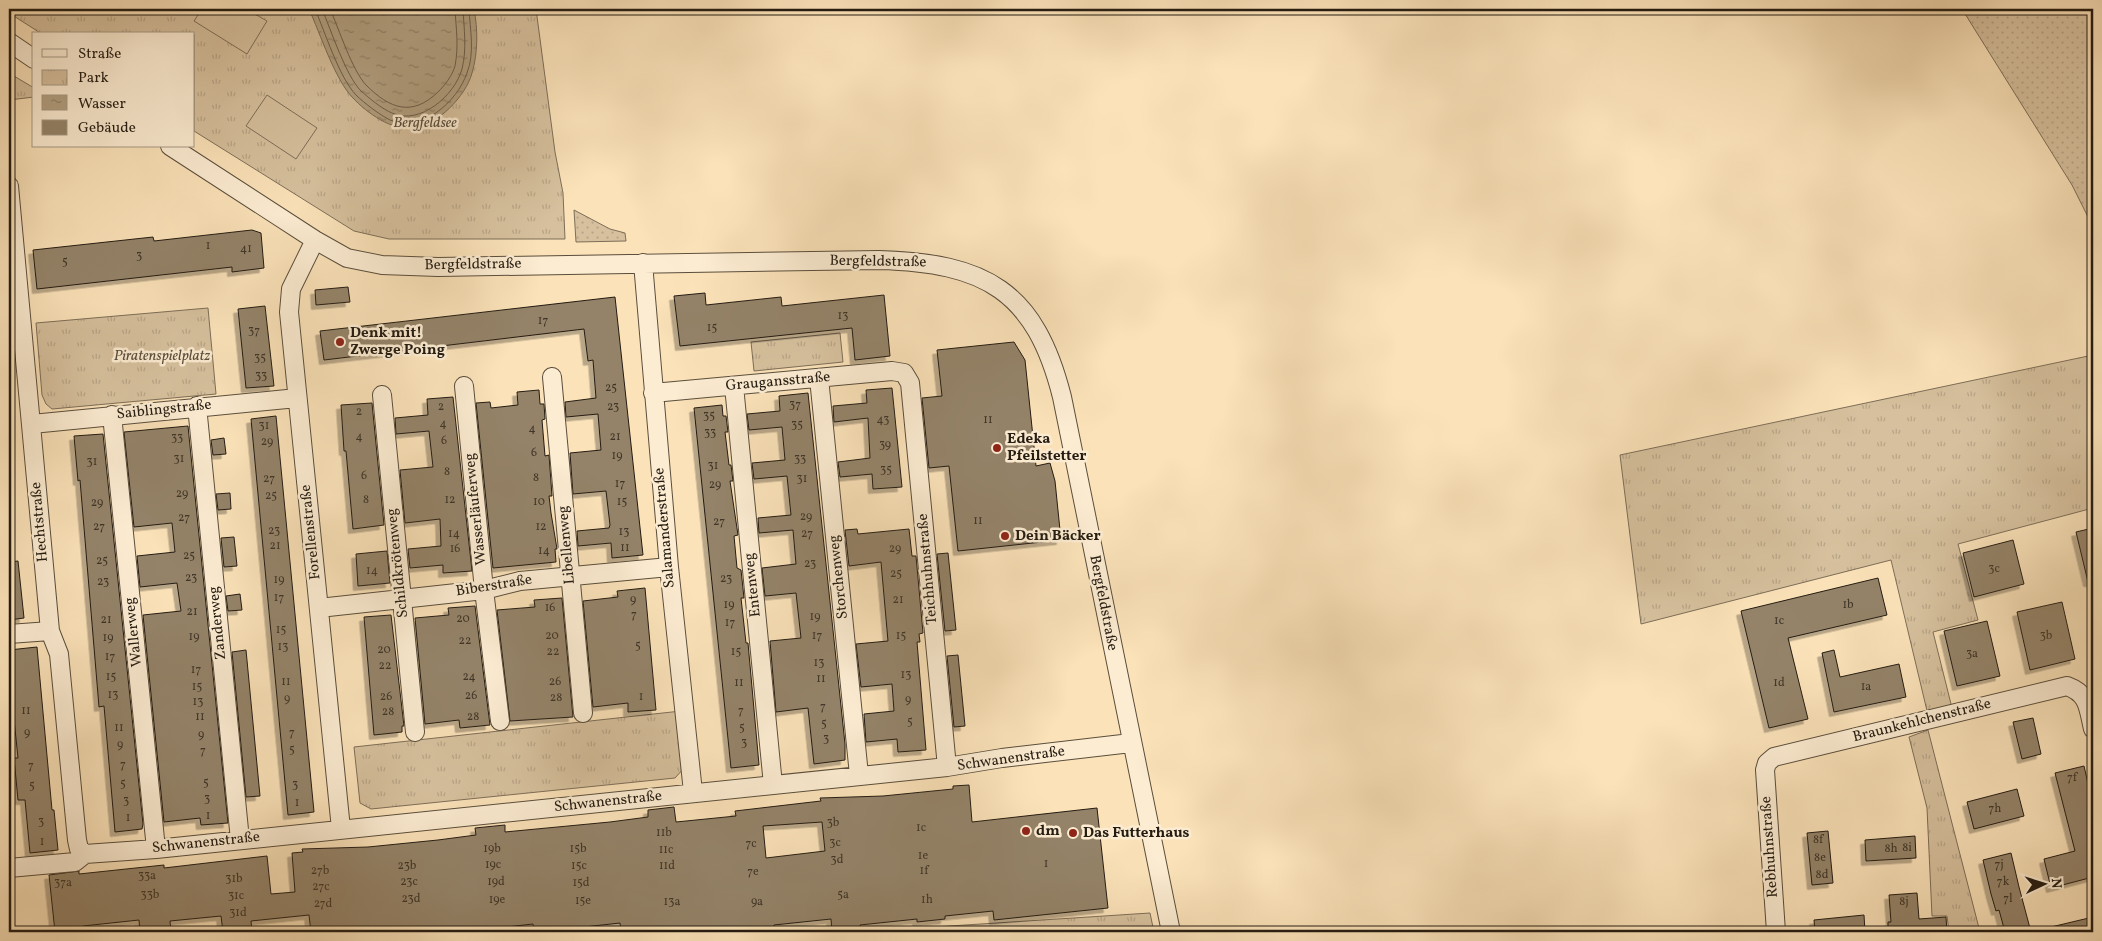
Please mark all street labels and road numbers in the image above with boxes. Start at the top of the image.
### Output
street label: Bergfeldstraße [829,251,927,273]
street label: Bergfeldstraße [424,254,522,276]
street label: Graugansstraße [725,367,831,397]
street label: Saiblingstraße [115,395,213,425]
street label: Wasserläuferweg [460,451,492,566]
street label: Salamanderstraße [649,467,681,589]
street label: Hechtstraße [26,481,54,563]
street label: Forellenstraße [296,483,326,581]
street label: Libellenweg [553,504,581,585]
street label: Schildkrötenweg [382,507,414,619]
street label: Teichhuhnstraße [913,513,943,625]
street label: Storchenweg [824,533,854,620]
street label: Entenweg [739,551,767,618]
street label: Bergfeldstraße [1083,553,1123,653]
street label: Biberstraße [454,570,534,602]
street label: Zanderweg [204,585,232,661]
street label: Wallerweg [120,596,148,668]
street label: Braunkehlchenstraße [1851,694,1993,748]
street label: Schwanenstraße [956,741,1066,777]
street label: Schwanenstraße [553,786,663,818]
street label: Rebhuhnstraße [1756,795,1784,899]
street label: Schwanenstraße [151,827,261,859]

